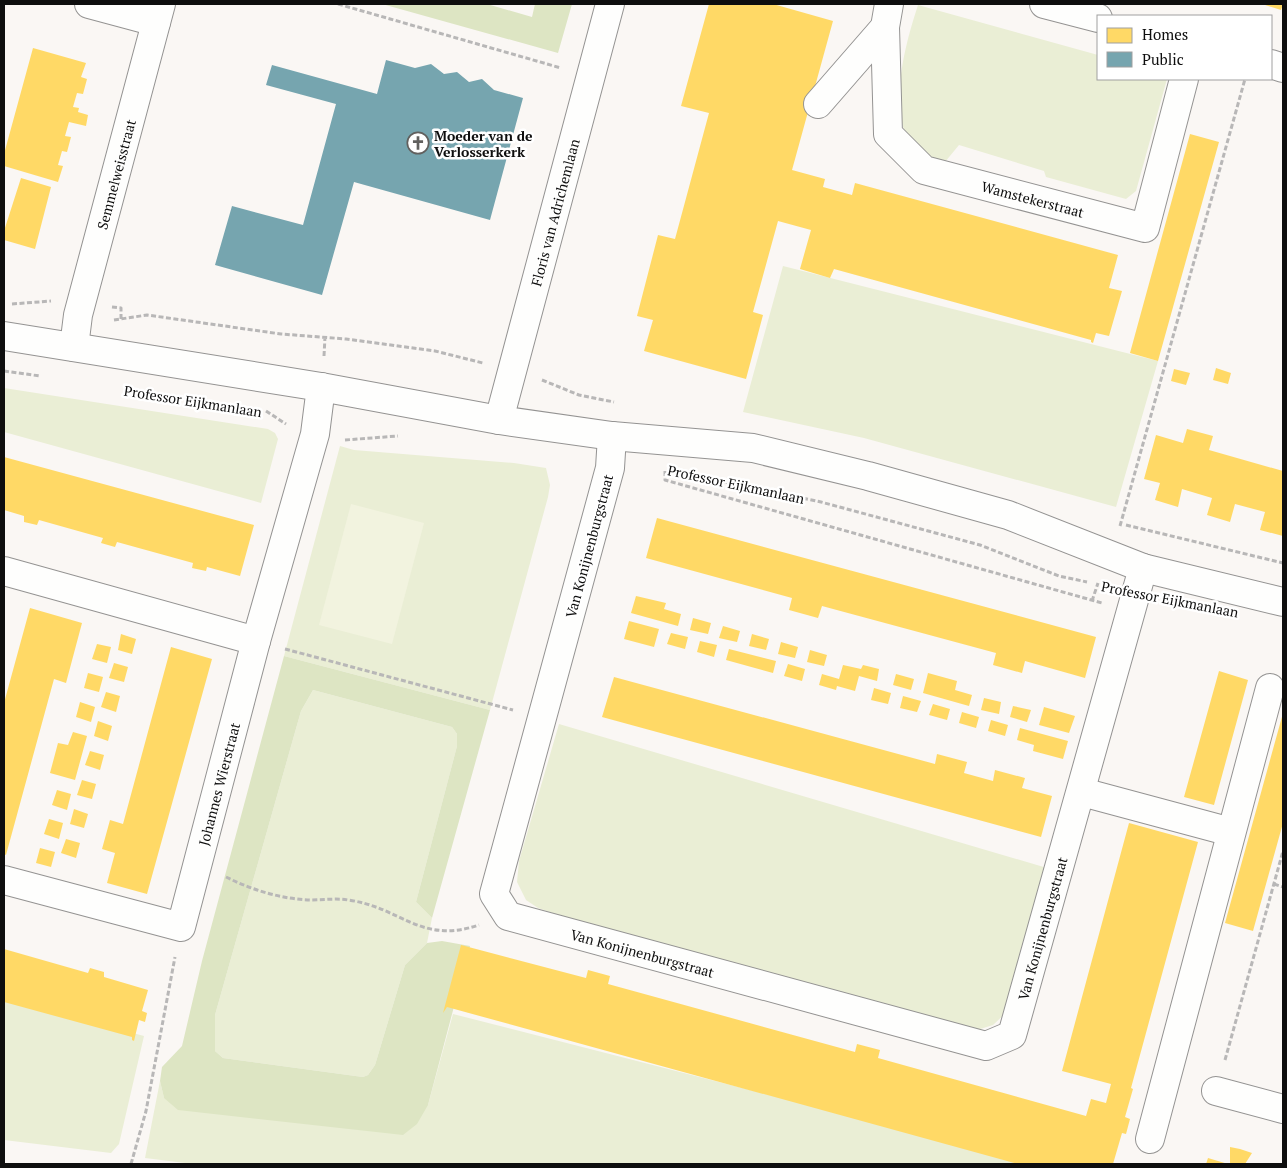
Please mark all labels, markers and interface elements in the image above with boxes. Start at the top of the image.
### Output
legend [1097,15,1272,80]
text: Homes [1142,24,1188,44]
text: Public [1142,49,1184,69]
street label: Semmelweisstraat [92,116,140,231]
place label: Moeder van de Verlosserkerk [434,126,533,161]
church icon: Moeder van de Verlosserkerk [406,131,430,155]
street label: Floris van Adrichemlaan [526,136,583,288]
street label: Wamstekerstraat [980,176,1087,221]
street label: Professor Eijkmanlaan [123,381,264,421]
street label: Professor Eijkmanlaan [666,460,807,508]
street label: Van Konijnenburgstraat [561,471,618,620]
street label: Professor Eijkmanlaan [1100,576,1241,622]
street label: Johannes Wierstraat [193,719,244,848]
street label: Van Konijnenburgstraat [1013,854,1071,1002]
street label: Van Konijnenburgstraat [568,924,717,981]

